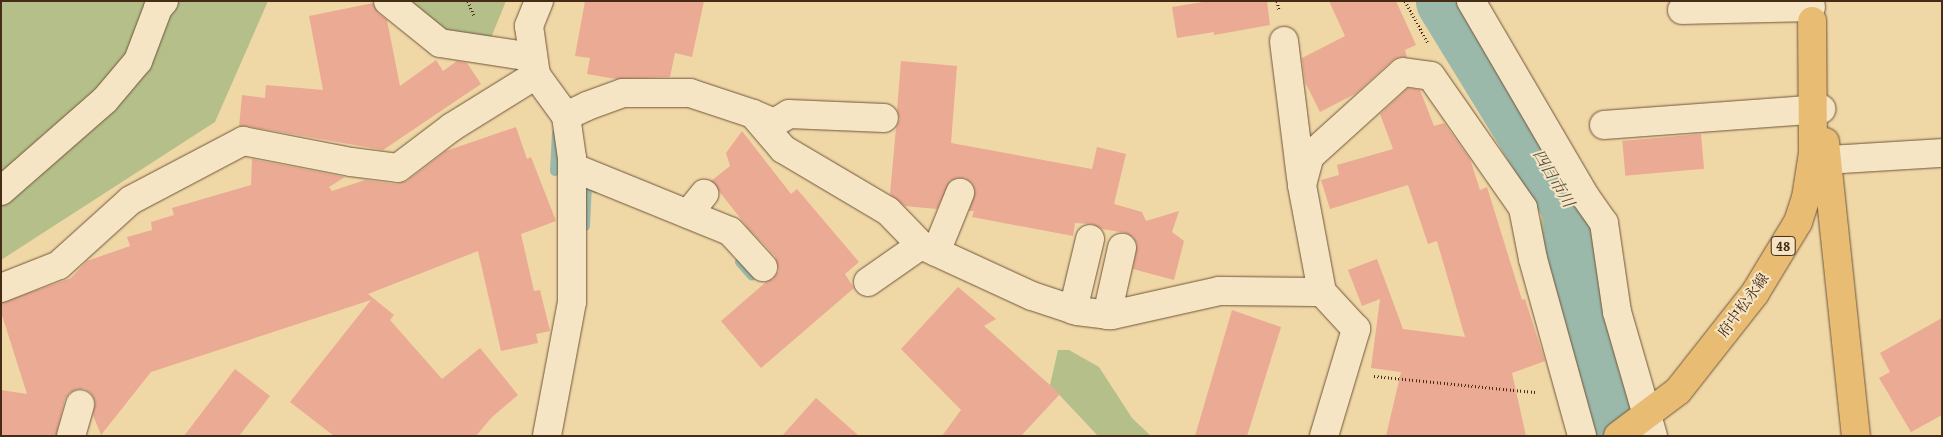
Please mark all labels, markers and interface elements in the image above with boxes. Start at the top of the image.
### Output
water label: 四日市川 [1529,146,1579,210]
road number: 48 [1770,235,1796,258]
street label: 府中松永線 [1714,269,1772,341]

